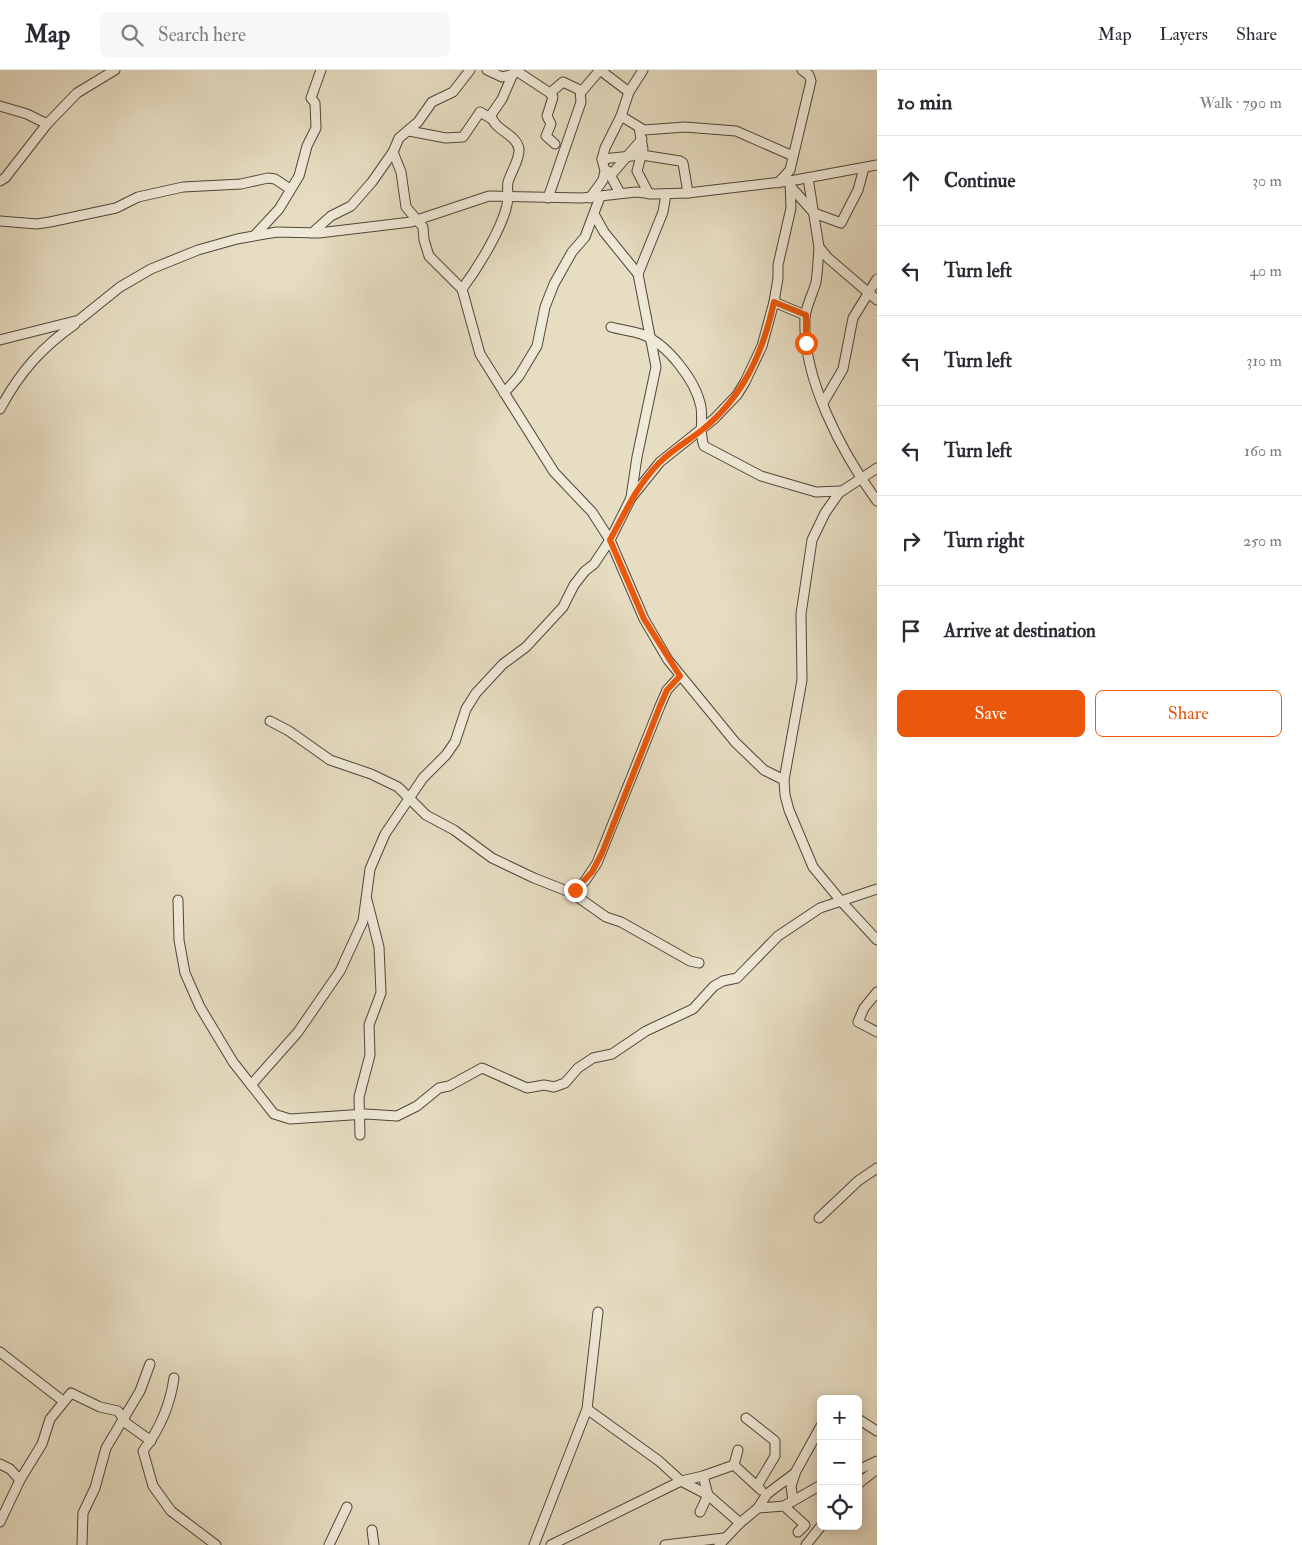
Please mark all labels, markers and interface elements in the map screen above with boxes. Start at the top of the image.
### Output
search box [100,12,450,57]
text: Map [25,19,70,50]
icon: search [118,21,146,49]
text: Search here [158,23,246,47]
text: Map [1098,23,1132,46]
text: Layers [1160,23,1208,46]
text: Share [1236,23,1277,46]
text: 10 min [897,89,952,116]
text: Walk · 790 m [1199,93,1282,113]
icon: ahead [897,167,925,195]
text: Continue [944,169,1015,193]
text: 30 m [1252,171,1282,191]
icon: left [897,257,925,285]
text: Turn left [944,259,1012,283]
text: 40 m [1249,261,1282,281]
route start [795,332,818,355]
icon: left [897,347,925,375]
text: Turn left [944,349,1012,373]
text: 310 m [1246,351,1282,371]
icon: left [897,437,925,465]
text: Turn left [944,439,1012,463]
text: 160 m [1244,441,1282,461]
icon: right [897,527,925,555]
text: Turn right [944,529,1024,553]
text: 250 m [1243,531,1282,551]
icon: arrive [897,617,925,645]
text: Arrive at destination [944,619,1096,643]
button: Save [897,690,1085,737]
button: Share [1095,690,1282,737]
route end [564,879,587,902]
map controls [817,1395,862,1530]
button: + [817,1395,862,1440]
button: − [817,1440,862,1485]
button: locate [817,1485,862,1530]

